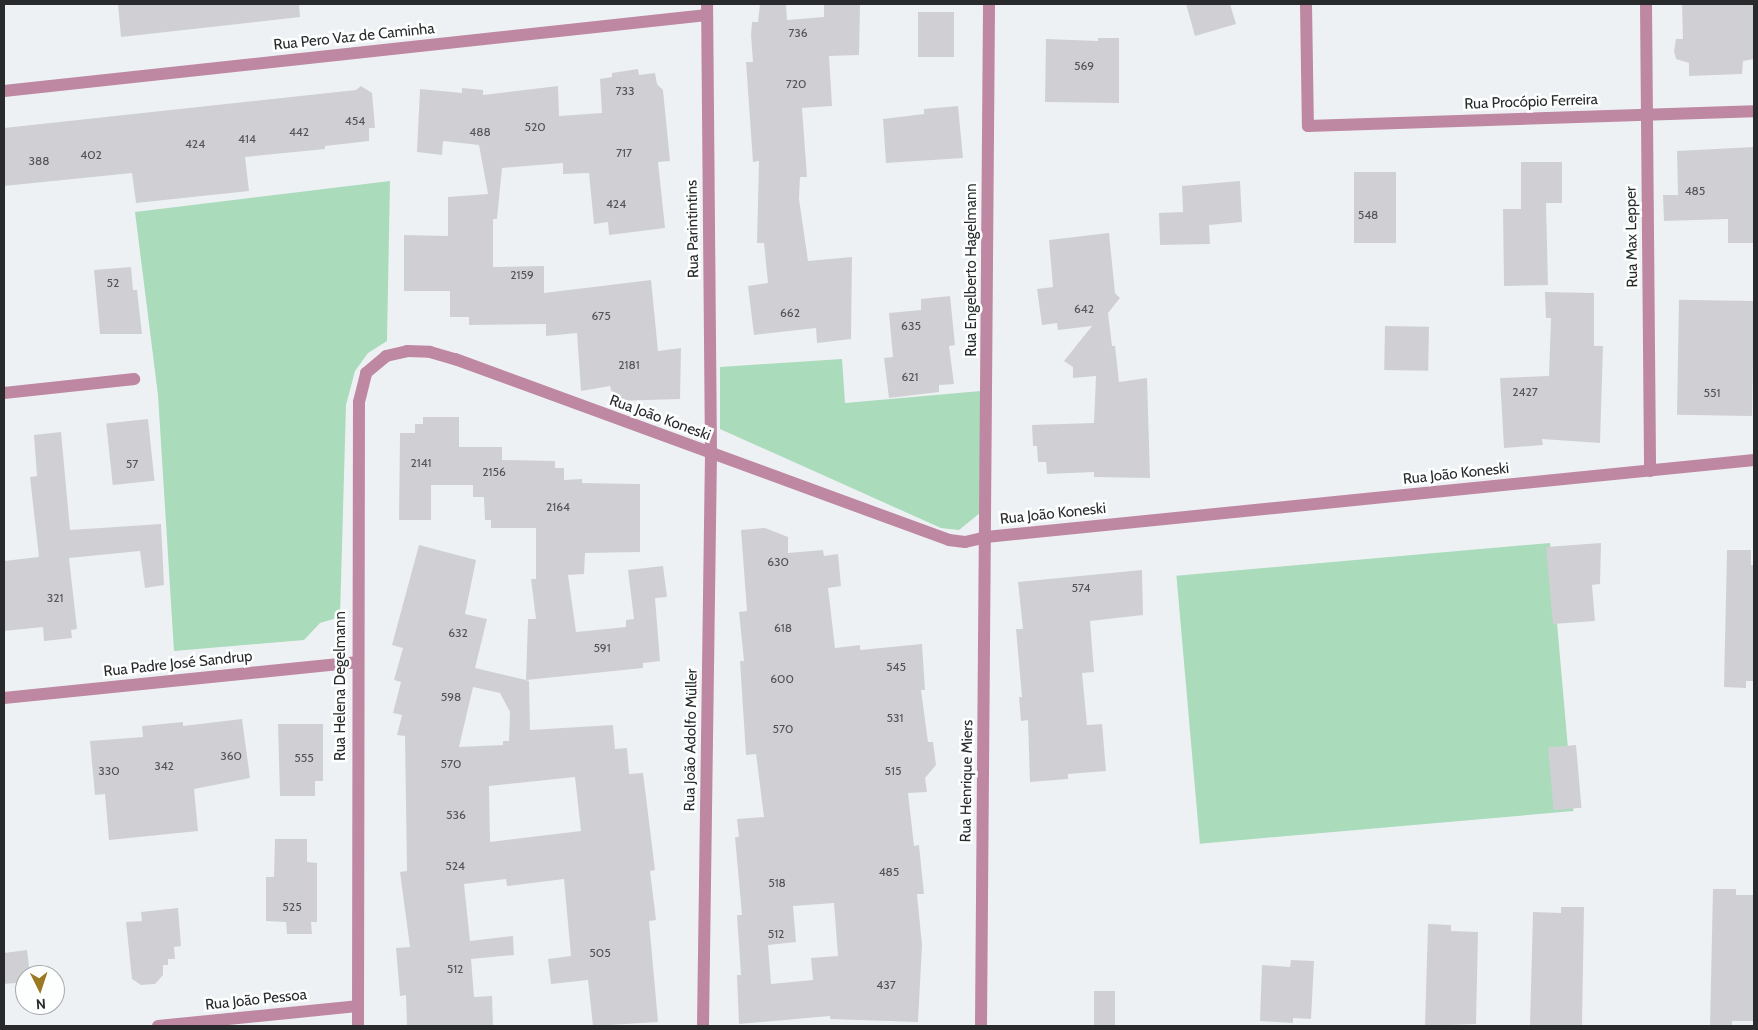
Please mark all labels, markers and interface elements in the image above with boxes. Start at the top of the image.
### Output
street label: Rua Pero Vaz de Caminha [273,20,435,54]
house number: 736 [788,26,808,40]
house number: 569 [1074,59,1094,73]
house number: 720 [786,77,806,91]
house number: 733 [615,84,635,98]
street label: Rua Procópio Ferreira [1464,91,1598,113]
house number: 454 [345,114,365,128]
house number: 520 [524,120,546,134]
house number: 442 [289,125,309,139]
house number: 488 [469,125,491,139]
house number: 414 [238,132,256,146]
house number: 424 [185,137,205,151]
house number: 717 [616,146,632,160]
house number: 402 [80,148,102,162]
house number: 388 [28,154,50,168]
street label: Rua Parintintins [683,180,703,278]
street label: Rua Engelberto Hagelmann [963,183,981,357]
house number: 485 [1685,184,1705,198]
street label: Rua Max Lepper [1622,186,1642,288]
house number: 424 [606,197,626,211]
house number: 548 [1358,208,1378,222]
house number: 2159 [510,268,534,282]
house number: 52 [107,276,119,290]
house number: 642 [1074,302,1094,316]
house number: 662 [780,306,800,320]
house number: 675 [591,309,611,323]
house number: 635 [901,319,921,333]
house number: 2181 [618,358,640,372]
house number: 621 [901,370,919,384]
house number: 2427 [1512,385,1538,399]
house number: 551 [1704,386,1720,400]
street label: Rua João Koneski [607,391,713,445]
house number: 2141 [410,456,432,470]
house number: 57 [126,457,138,471]
street label: Rua João Koneski [1402,459,1510,489]
house number: 2156 [482,465,506,479]
street label: Rua João Koneski [999,499,1107,529]
house number: 2164 [546,500,570,514]
house number: 630 [767,555,789,569]
house number: 574 [1071,581,1091,595]
house number: 321 [47,591,63,605]
street label: Rua Helena Degelmann [332,611,350,761]
house number: 618 [774,621,792,635]
house number: 632 [448,626,468,640]
house number: 591 [593,641,611,655]
street label: Rua Padre José Sandrup [103,647,253,681]
house number: 545 [886,660,906,674]
street label: Rua João Adolfo Müller [681,668,701,812]
house number: 600 [770,672,794,686]
house number: 598 [441,690,461,704]
house number: 531 [887,711,903,725]
street label: Rua Henrique Miers [957,719,977,843]
house number: 570 [773,722,793,736]
house number: 360 [220,749,242,763]
house number: 555 [294,751,314,765]
house number: 570 [441,757,461,771]
house number: 342 [154,759,174,773]
house number: 330 [98,764,120,778]
house number: 515 [885,764,901,778]
house number: 536 [446,808,466,822]
house number: 524 [445,859,465,873]
house number: 485 [879,865,899,879]
house number: 518 [768,876,786,890]
house number: 525 [282,900,302,914]
house number: 512 [768,927,784,941]
house number: 505 [589,946,611,960]
house number: 512 [447,962,463,976]
north arrow [15,965,65,1015]
house number: 437 [876,978,896,992]
street label: Rua João Pessoa [204,986,308,1014]
text: N [35,995,47,1013]

